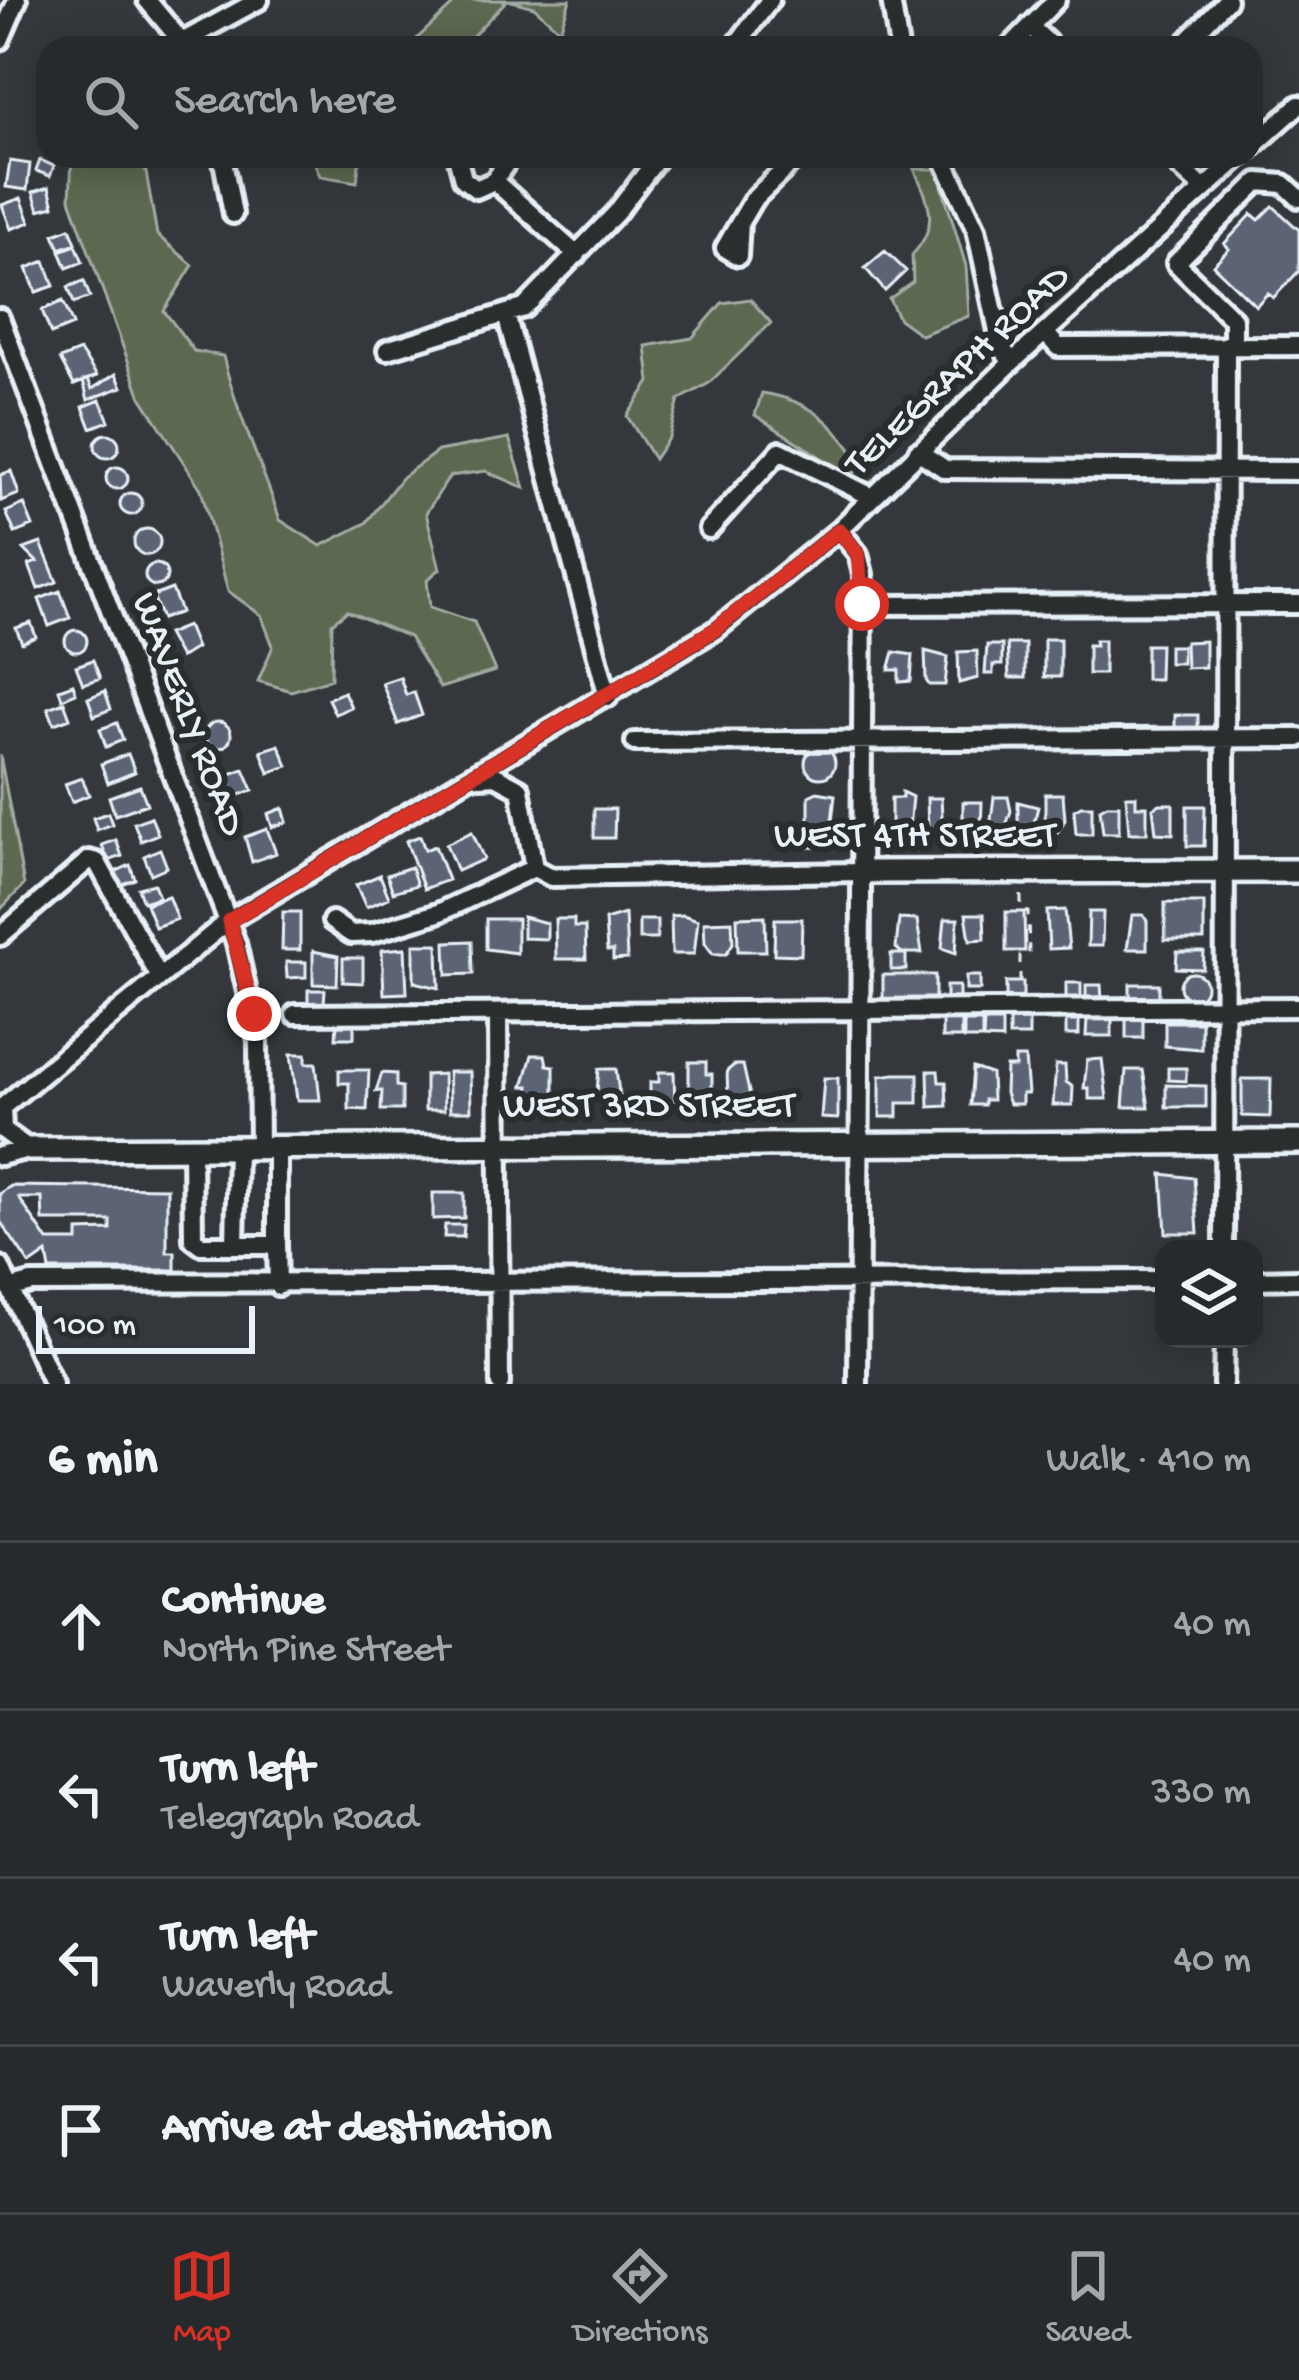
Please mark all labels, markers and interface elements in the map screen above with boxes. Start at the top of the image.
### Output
search box [36,36,1263,168]
icon: search [78,69,144,135]
text: Search here [174,76,396,129]
street label: TELEGRAPH ROAD [835,255,1082,490]
route start [835,577,889,631]
street label: WAVERLY ROAD [119,587,254,844]
street label: WEST 4TH STREET [774,815,1058,861]
route end [227,987,281,1041]
street label: WEST 3RD STREET [503,1085,797,1131]
map controls [1155,1240,1263,1348]
button: layers [1155,1240,1263,1348]
scale bar [36,1300,255,1353]
text: 100 m [54,1308,136,1346]
text: 6 min [48,1432,157,1492]
text: Walk · 410 m [1046,1439,1251,1485]
text: Continue [162,1576,325,1629]
icon: ahead [48,1593,114,1659]
text: 40 m [1173,1603,1251,1649]
text: North Pine Street [162,1629,449,1675]
text: Turn left [162,1744,314,1797]
icon: left [48,1761,114,1827]
text: 330 m [1151,1771,1251,1817]
text: Telegraph Road [162,1797,418,1843]
text: Turn left [162,1912,314,1965]
icon: left [48,1929,114,1995]
text: 40 m [1173,1939,1251,1985]
text: Waverly Road [162,1965,390,2011]
icon: arrive [48,2097,114,2163]
text: Arrive at destination [162,2103,551,2156]
tab: Map [169,2243,235,2353]
tab: Directions [573,2243,707,2353]
tab: Saved [1045,2243,1130,2353]

